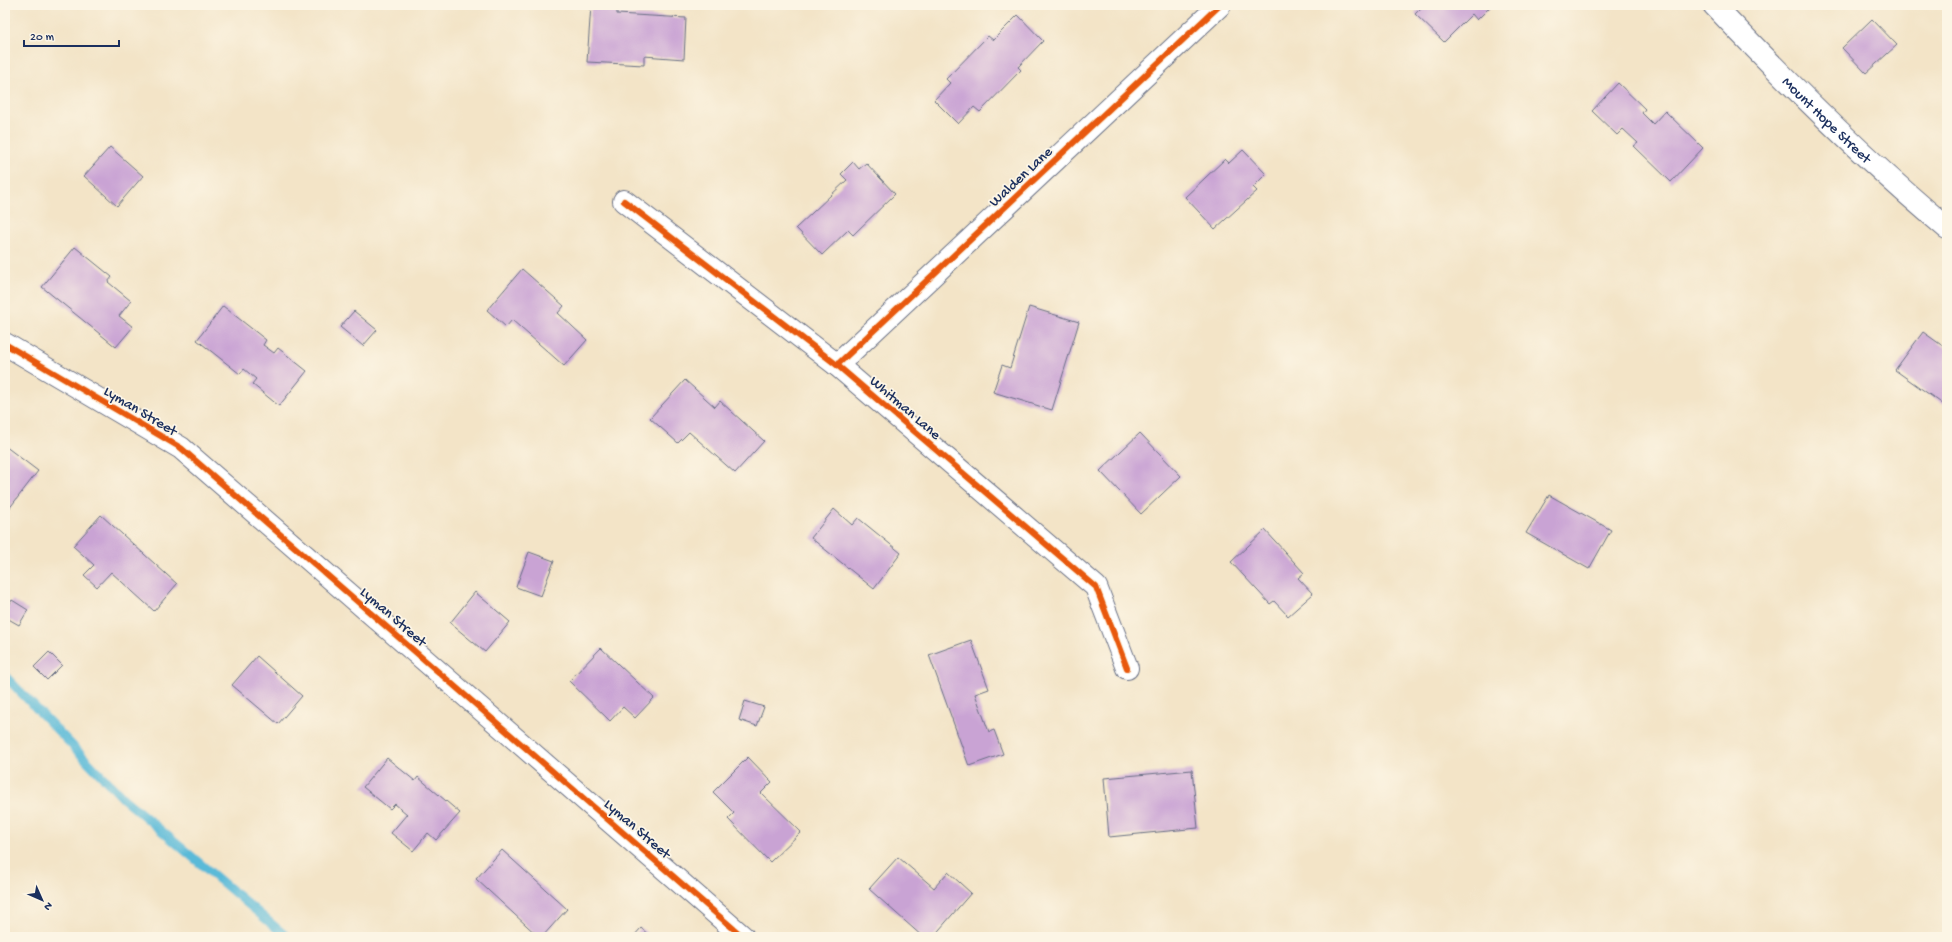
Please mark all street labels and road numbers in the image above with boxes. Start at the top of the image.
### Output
street label: Mount Hope Street [1777,74,1876,169]
street label: Walden Lane [986,143,1057,211]
street label: Whitman Lane [865,373,944,445]
street label: Lyman Street [100,383,182,442]
street label: Lyman Street [356,584,431,653]
street label: Lyman Street [600,796,675,865]

